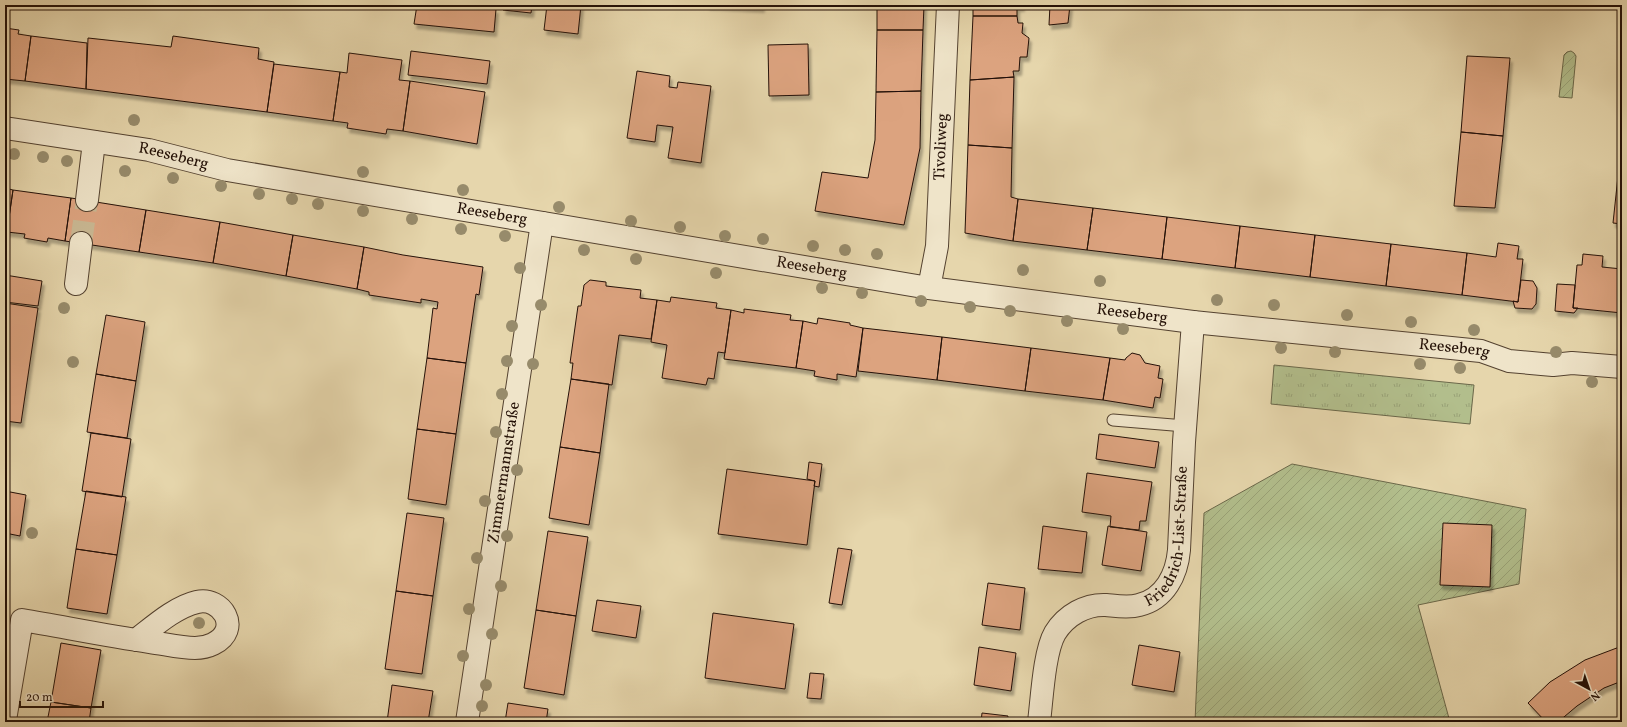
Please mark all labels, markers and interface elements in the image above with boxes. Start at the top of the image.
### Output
street label: Tivoliweg [929,113,954,181]
street label: Reeseberg [137,138,211,176]
street label: Reeseberg [455,198,529,231]
street label: Reeseberg [775,251,849,285]
street label: Reeseberg [1095,299,1169,330]
street label: Reeseberg [1418,334,1493,364]
street label: Zimmermannstraße [483,400,526,545]
street label: Friedrich-List-Straße [1141,466,1194,613]
north arrow [1569,669,1609,709]
scale bar [20,683,103,709]
text: N [1587,687,1602,704]
text: 20 m [26,690,53,706]

